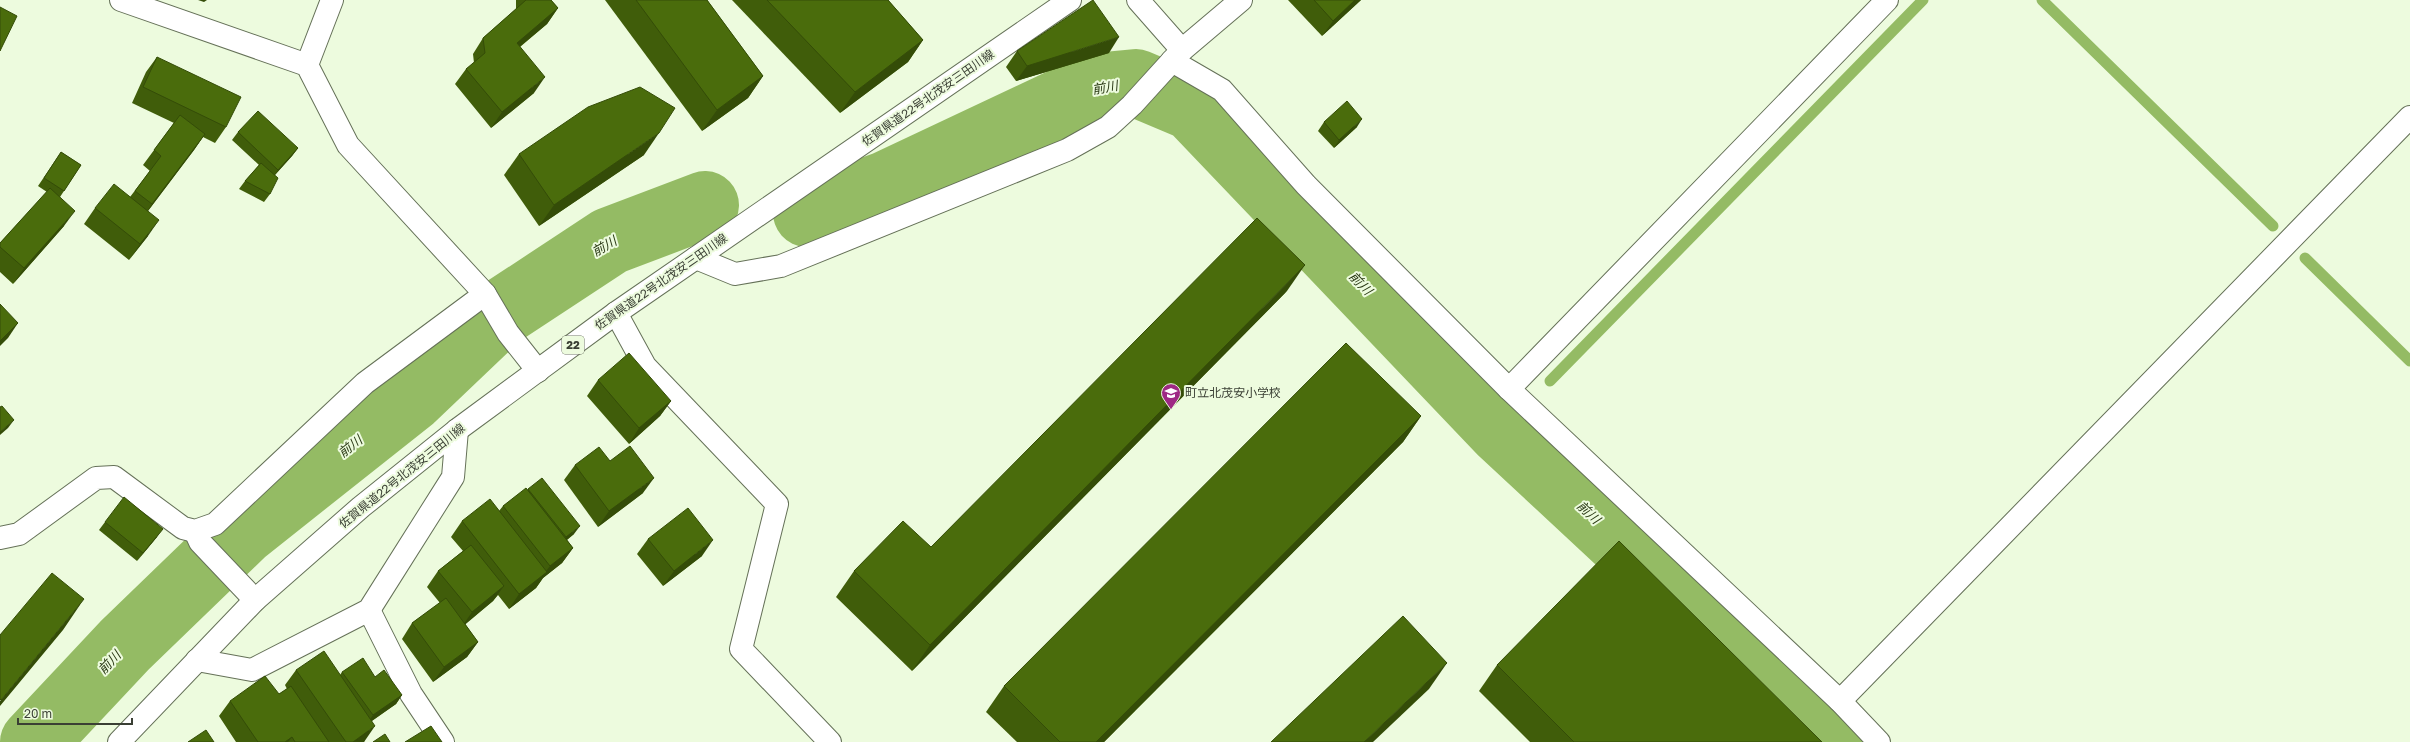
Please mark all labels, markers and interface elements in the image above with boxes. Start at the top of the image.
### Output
street label: 佐賀県道22号北茂安三田川線 [859,46,997,149]
water label: 前川 [1091,77,1121,97]
street label: 佐賀県道22号北茂安三田川線 [592,230,730,333]
water label: 前川 [589,232,621,259]
water label: 前川 [1346,268,1377,299]
road number: 22 [562,336,584,354]
school or university icon: 町立北茂安小学校 [1160,382,1182,410]
place label: 町立北茂安小学校 [1185,385,1281,400]
street label: 佐賀県道22号北茂安三田川線 [336,420,468,531]
water label: 前川 [335,430,367,460]
water label: 前川 [1574,497,1605,528]
water label: 前川 [94,646,125,677]
scale bar [18,700,132,726]
text: 20 m [24,706,52,721]

